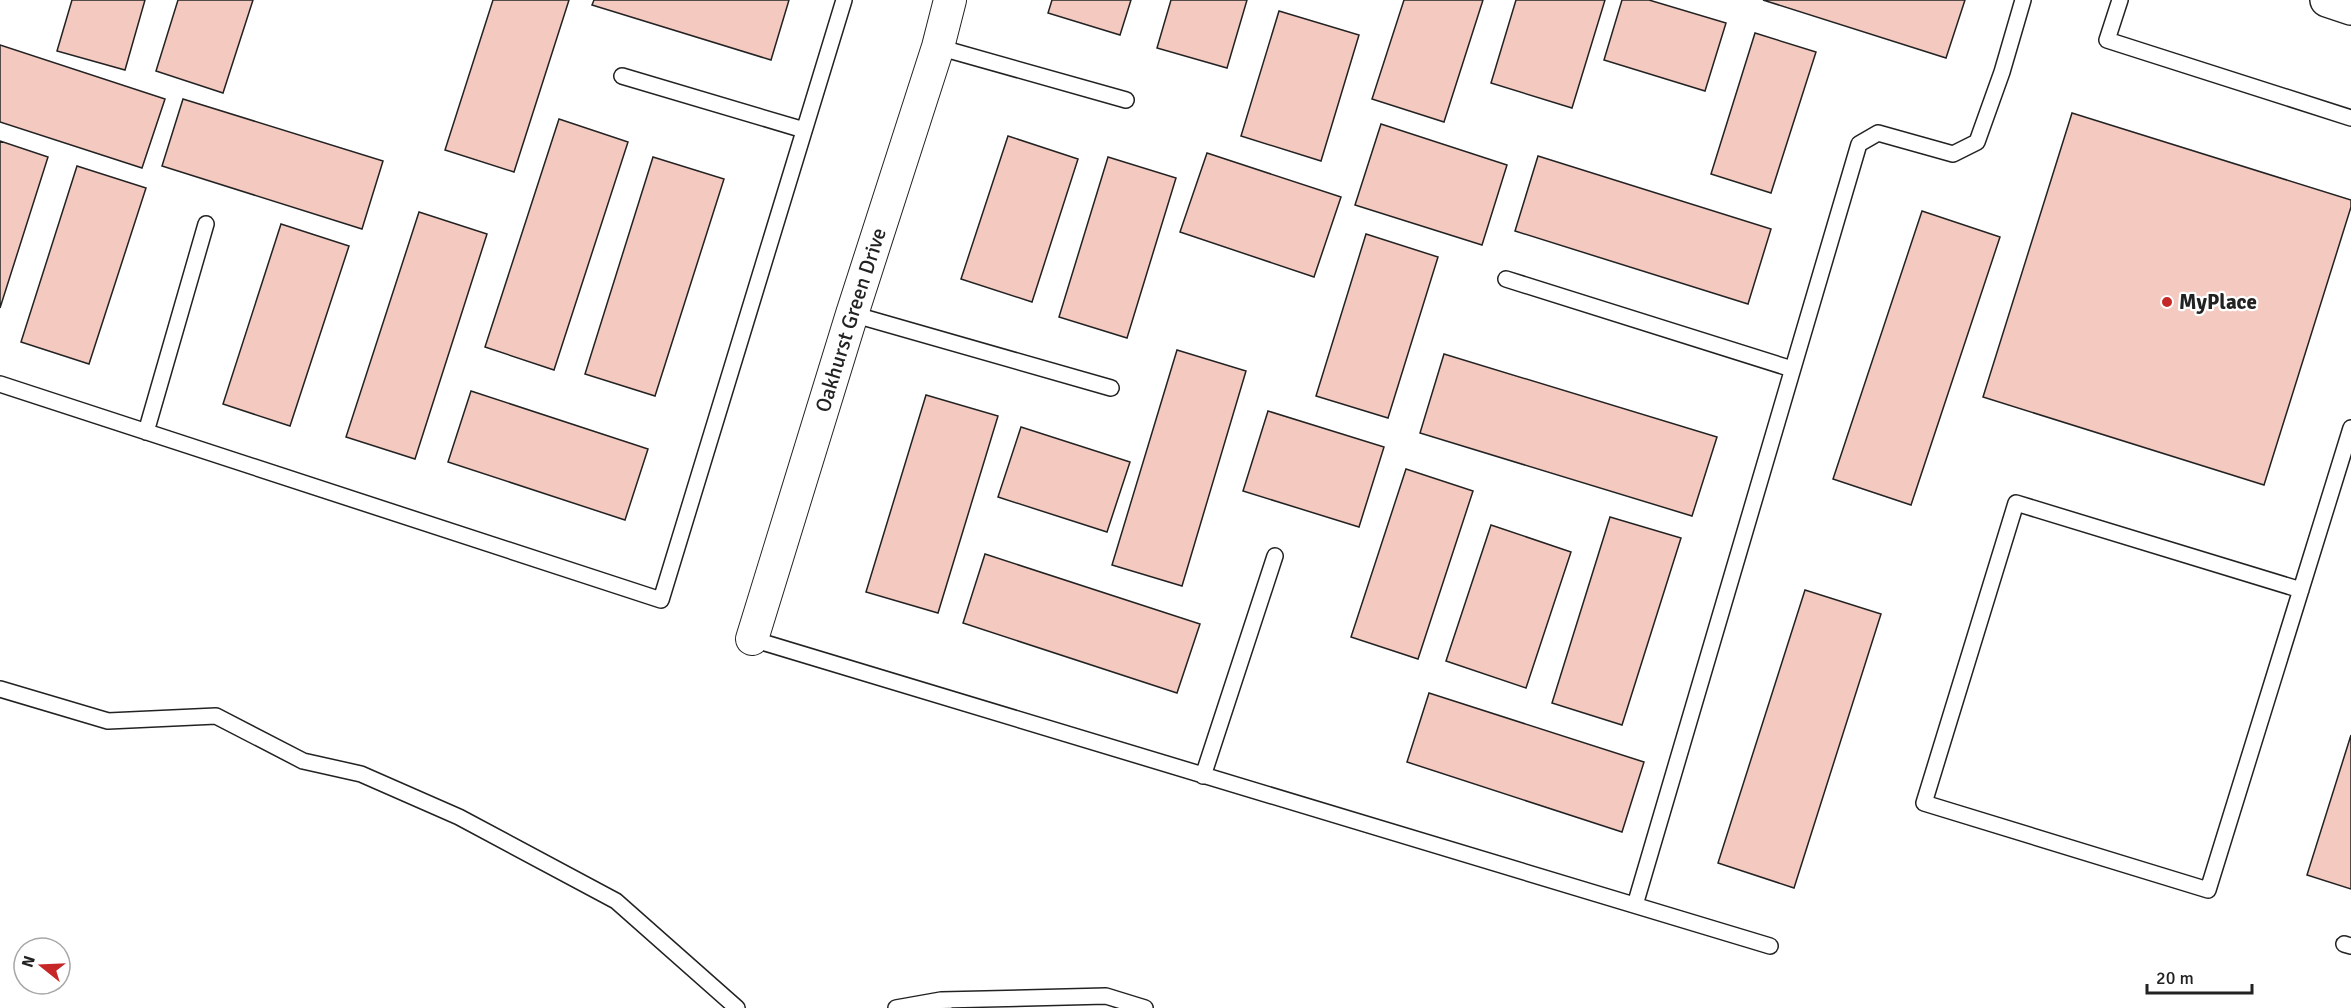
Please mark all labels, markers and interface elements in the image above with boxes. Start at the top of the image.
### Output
street label: Oakhurst Green Drive [810,225,892,415]
place label: MyPlace [2179,289,2257,315]
marker: MyPlace [2160,295,2174,309]
north arrow [12,936,72,996]
text: N [17,953,40,970]
scale bar [2147,957,2252,995]
text: 20 m [2156,967,2194,989]

